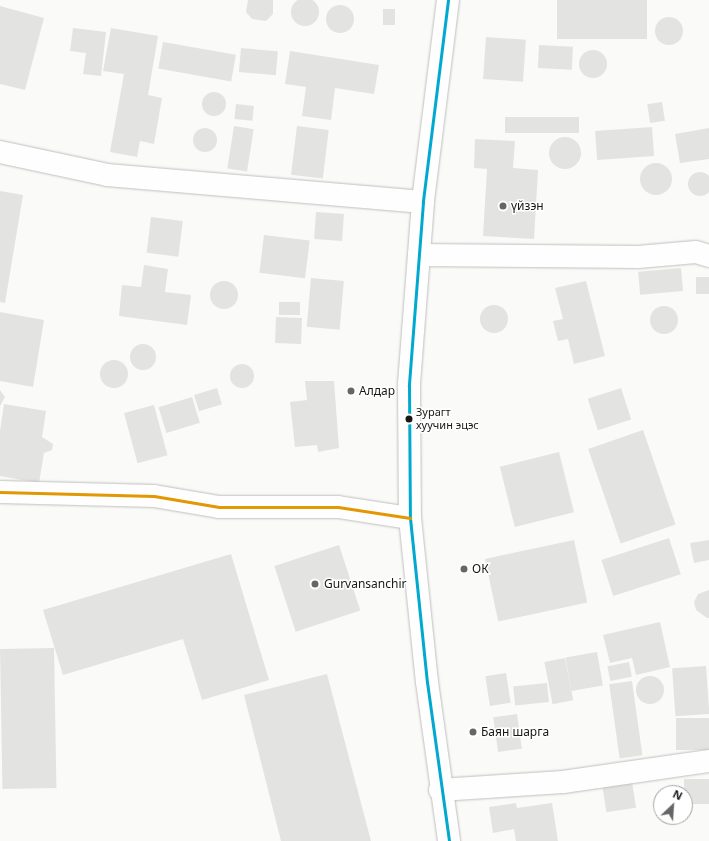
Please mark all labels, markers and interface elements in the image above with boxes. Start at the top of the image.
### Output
place label: үйзэн [511,199,544,213]
marker: үйзэн [498,201,508,211]
place label: Алдар [359,384,395,398]
marker: Алдар [346,386,356,396]
place label: Зурагт хуучин эцэс [416,406,479,432]
marker: Зурагт хуучин эцэс [404,414,414,424]
place label: ОК [472,562,489,576]
marker: ОК [459,564,469,574]
place label: Gurvansanchir [324,577,406,591]
marker: Gurvansanchir [309,578,321,590]
place label: Баян шарга [481,725,549,739]
marker: Баян шарга [468,727,478,737]
north arrow [653,785,693,825]
text: N [671,786,685,803]

